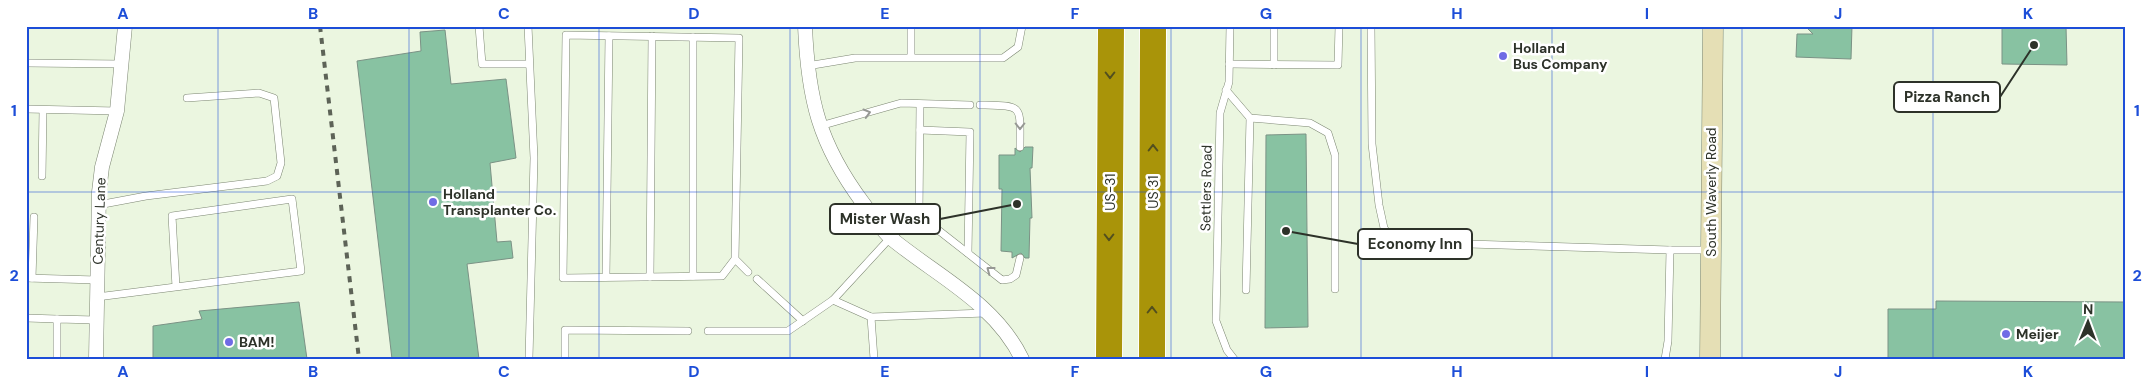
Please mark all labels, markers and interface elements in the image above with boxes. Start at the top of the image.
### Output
text: A [117,3,129,24]
text: B [308,3,318,24]
text: C [498,3,510,24]
text: D [688,3,700,24]
text: E [880,3,890,24]
text: F [1071,3,1080,24]
text: G [1260,3,1272,24]
text: H [1451,3,1463,24]
text: I [1645,3,1649,24]
text: J [1834,3,1842,24]
text: K [2023,3,2034,24]
place label: Holland Bus Company [1513,39,1608,73]
marker: Holland Bus Company [1497,50,1509,62]
one-way arrow [1105,72,1115,79]
callout: Pizza Ranch [1894,82,2000,112]
text: Pizza Ranch [1904,87,1990,107]
text: 1 [11,100,17,121]
text: 1 [2134,100,2140,121]
one-way arrow [862,108,871,119]
one-way arrow [1015,122,1025,130]
street label: South Waverly Road [1702,127,1720,257]
one-way arrow [1148,143,1158,151]
street label: Settlers Road [1196,145,1216,231]
street label: US-31 [1101,173,1119,211]
street label: US 31 [1144,175,1162,209]
street label: Century Lane [88,177,110,265]
place label: Holland Transplanter Co. [443,185,556,219]
marker: Holland Transplanter Co. [427,196,439,208]
callout: Mister Wash [830,204,940,234]
text: Mister Wash [840,209,930,229]
callout: Economy Inn [1358,229,1472,259]
one-way arrow [1104,234,1114,242]
text: Economy Inn [1368,234,1462,254]
text: 2 [9,265,19,286]
text: 2 [2132,265,2142,286]
one-way arrow [986,267,996,276]
north arrow [2064,298,2114,348]
text: N [2083,300,2093,318]
one-way arrow [1147,306,1157,314]
place label: Meijer [2016,325,2059,343]
marker: Meijer [2000,328,2012,340]
place label: BAM! [239,333,275,351]
marker: BAM! [223,336,235,348]
text: A [117,361,129,382]
text: B [308,361,318,382]
text: C [498,361,510,382]
text: D [688,361,700,382]
text: E [880,361,890,382]
text: F [1071,361,1080,382]
text: G [1260,361,1272,382]
text: H [1451,361,1463,382]
text: I [1645,361,1649,382]
text: J [1834,361,1842,382]
text: K [2023,361,2034,382]

